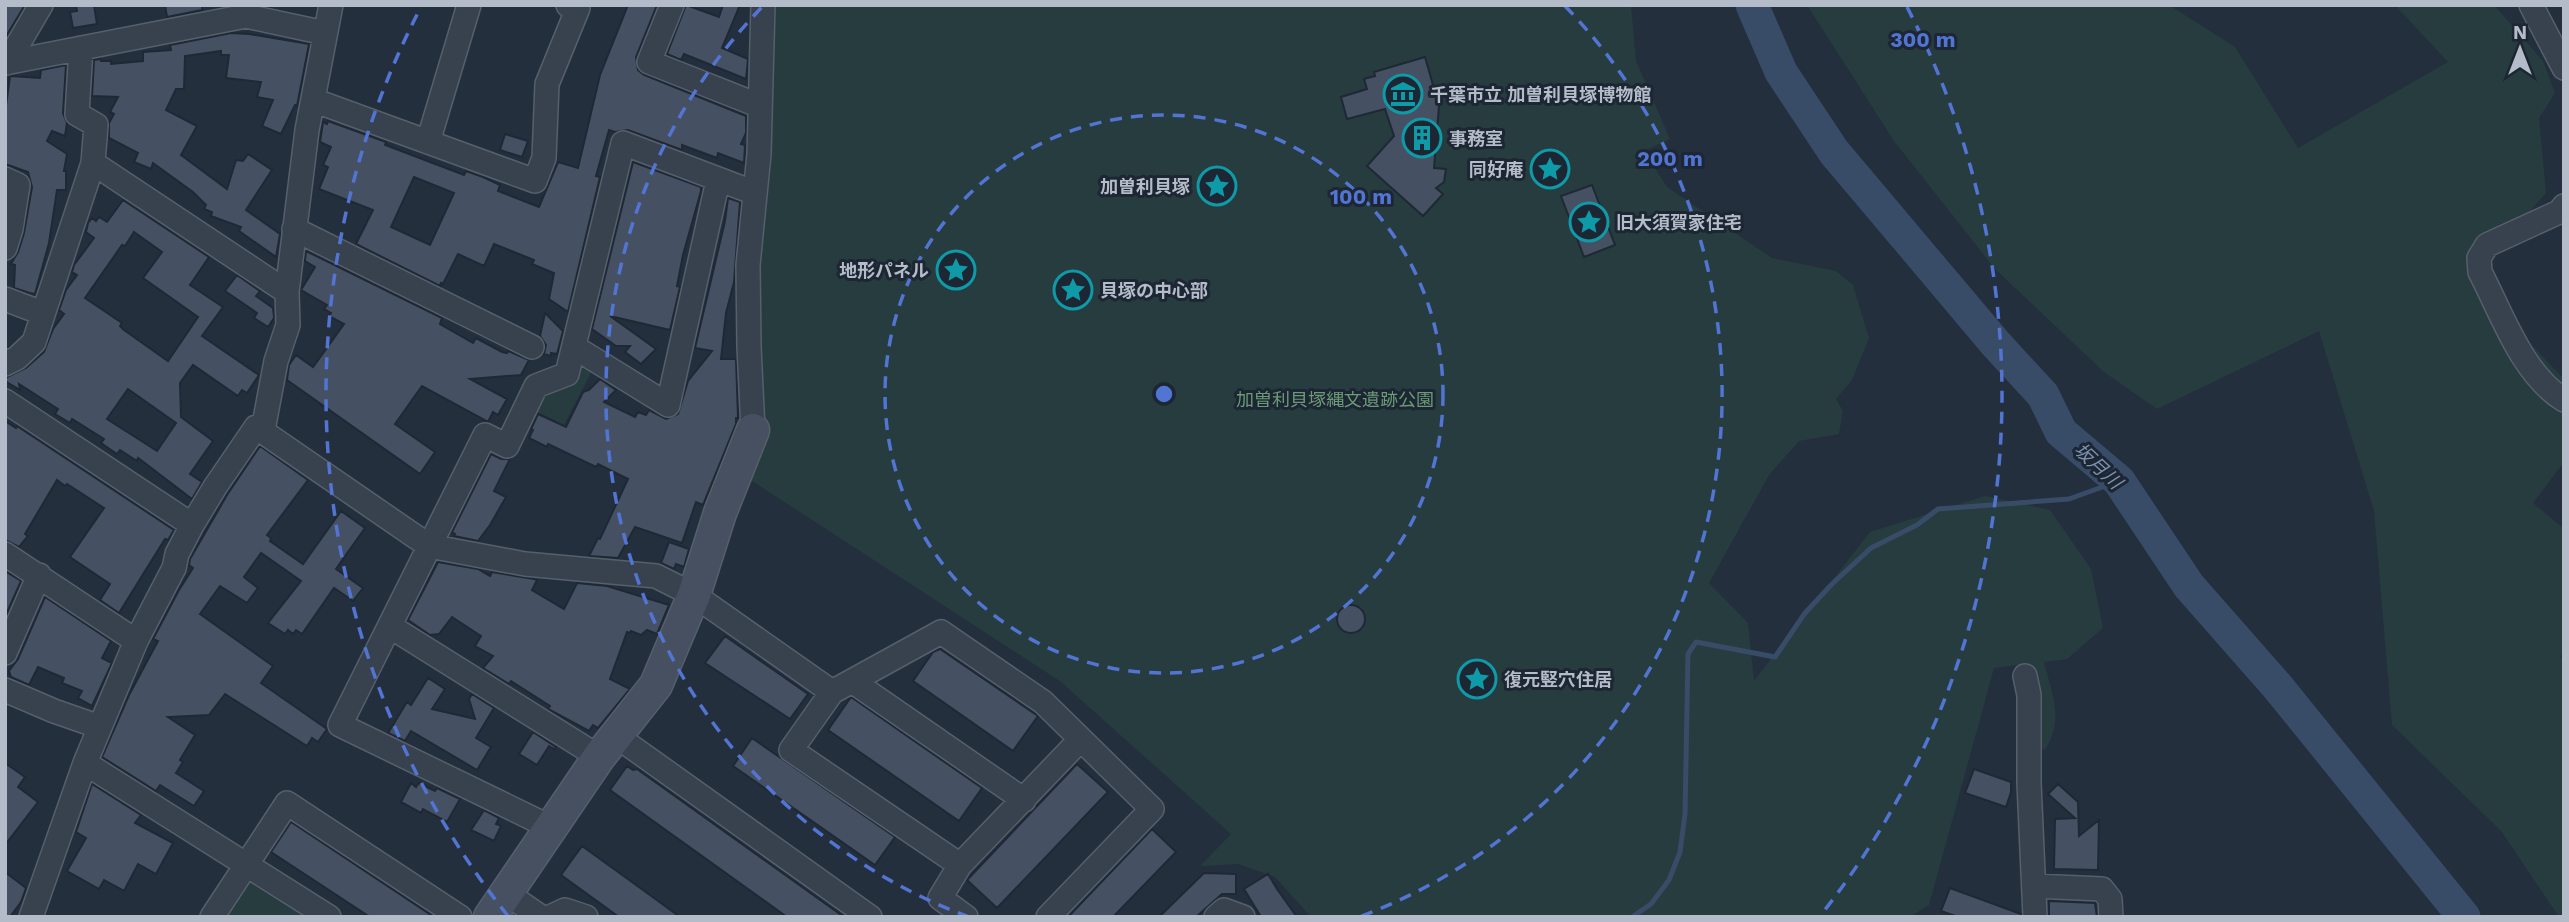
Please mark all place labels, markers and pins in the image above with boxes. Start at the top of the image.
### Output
museum icon: 千葉市立 加曽利貝塚博物館 [1382,73,1424,115]
place label: 千葉市立 加曽利貝塚博物館 [1430,84,1651,105]
building icon: 事務室 [1401,117,1443,159]
place label: 事務室 [1449,128,1503,149]
place icon: 同好庵 [1529,148,1571,190]
place label: 同好庵 [1469,159,1523,180]
place icon: 加曽利貝塚 [1196,165,1238,207]
place label: 加曽利貝塚 [1100,176,1190,197]
place icon: 旧大須賀家住宅 [1568,201,1610,243]
place label: 旧大須賀家住宅 [1616,212,1742,233]
place icon: 地形パネル [935,249,977,291]
place label: 地形パネル [839,260,929,281]
place icon: 貝塚の中心部 [1052,269,1094,311]
place label: 貝塚の中心部 [1100,280,1208,301]
centre of rings [1152,382,1176,406]
place icon: 復元竪穴住居 [1456,658,1498,700]
place label: 復元竪穴住居 [1504,669,1612,690]

